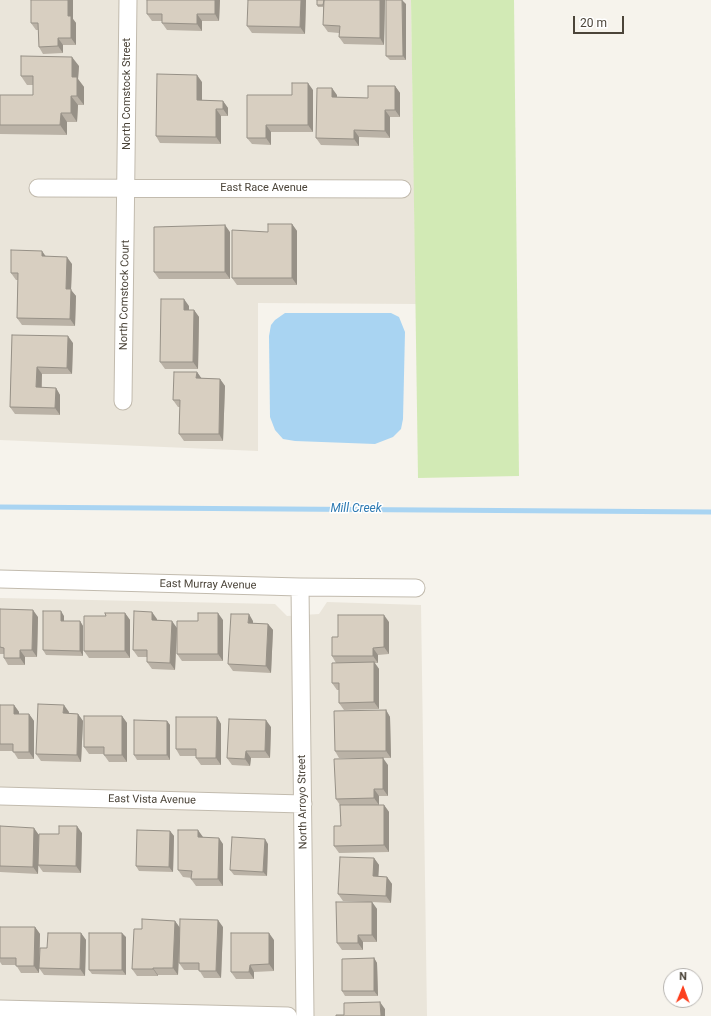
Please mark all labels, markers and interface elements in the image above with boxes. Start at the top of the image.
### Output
scale bar [575,8,626,34]
text: 20 m [580,16,607,30]
street label: North Comstock Street [120,38,134,150]
street label: East Race Avenue [220,181,308,195]
street label: North Comstock Court [117,240,133,350]
water label: Mill Creek [330,502,382,516]
street label: East Murray Avenue [159,578,257,592]
street label: North Arroyo Street [296,755,310,849]
street label: East Vista Avenue [108,793,196,807]
north arrow [663,968,703,1008]
text: N [679,970,687,983]

